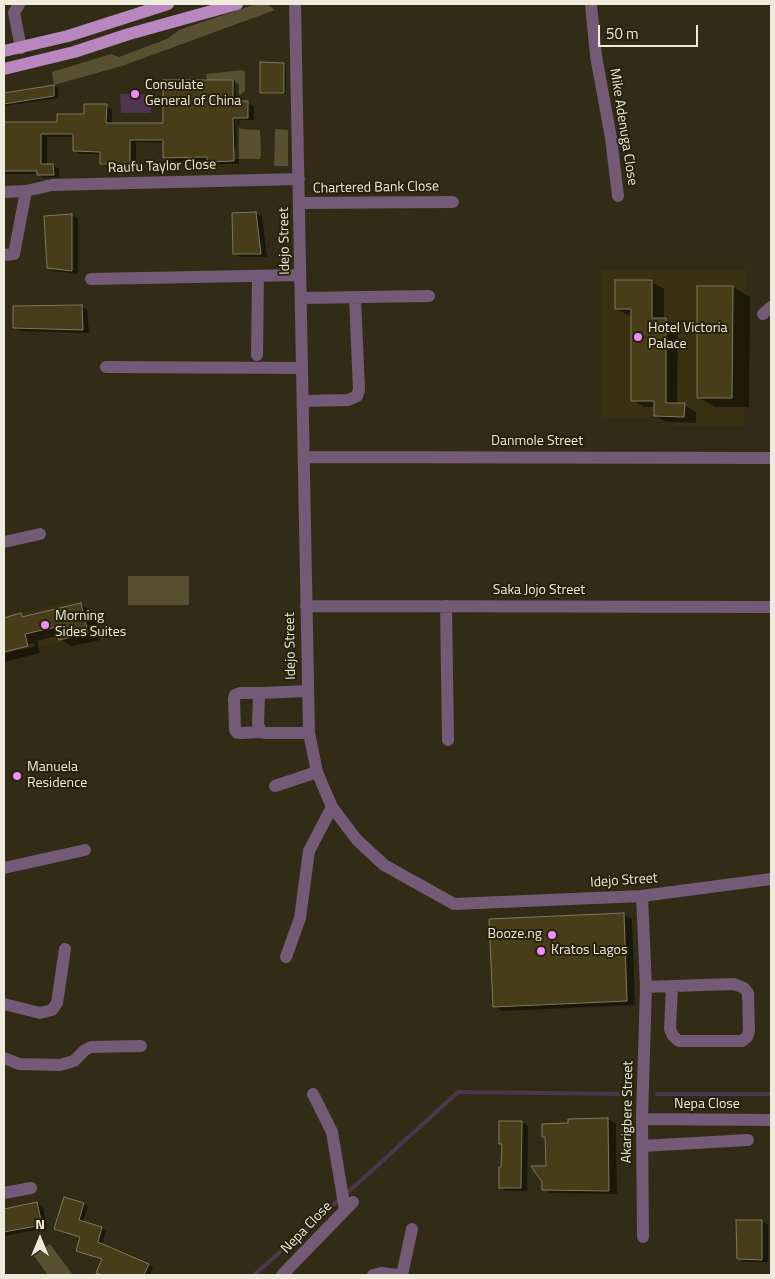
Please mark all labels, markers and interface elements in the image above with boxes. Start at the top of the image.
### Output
scale bar [600,15,700,47]
text: 50 m [606,22,639,45]
street label: Mike Adenuga Close [605,67,641,187]
place label: Consulate General of China [145,78,241,110]
marker: Consulate General of China [129,88,141,100]
street label: Raufu Taylor Close [108,157,216,177]
street label: Chartered Bank Close [313,179,439,197]
street label: Idejo Street [276,207,294,275]
place label: Hotel Victoria Palace [648,321,728,354]
marker: Hotel Victoria Palace [632,331,644,343]
street label: Danmole Street [491,434,583,450]
street label: Saka Jojo Street [493,583,585,599]
place label: Morning Sides Suites [55,609,126,642]
street label: Idejo Street [282,612,300,680]
marker: Morning Sides Suites [39,619,51,631]
place label: Manuela Residence [27,760,87,792]
marker: Manuela Residence [11,770,23,782]
street label: Idejo Street [590,870,658,892]
place label: Booze.ng [487,927,542,943]
marker: Booze.ng [546,929,558,941]
place label: Kratos Lagos [551,943,627,959]
marker: Kratos Lagos [535,945,547,957]
street label: Akarigbere Street [619,1061,637,1163]
street label: Nepa Close [674,1097,740,1113]
street label: Nepa Close [278,1199,336,1257]
text: N [35,1213,45,1234]
north arrow [15,1214,65,1264]

